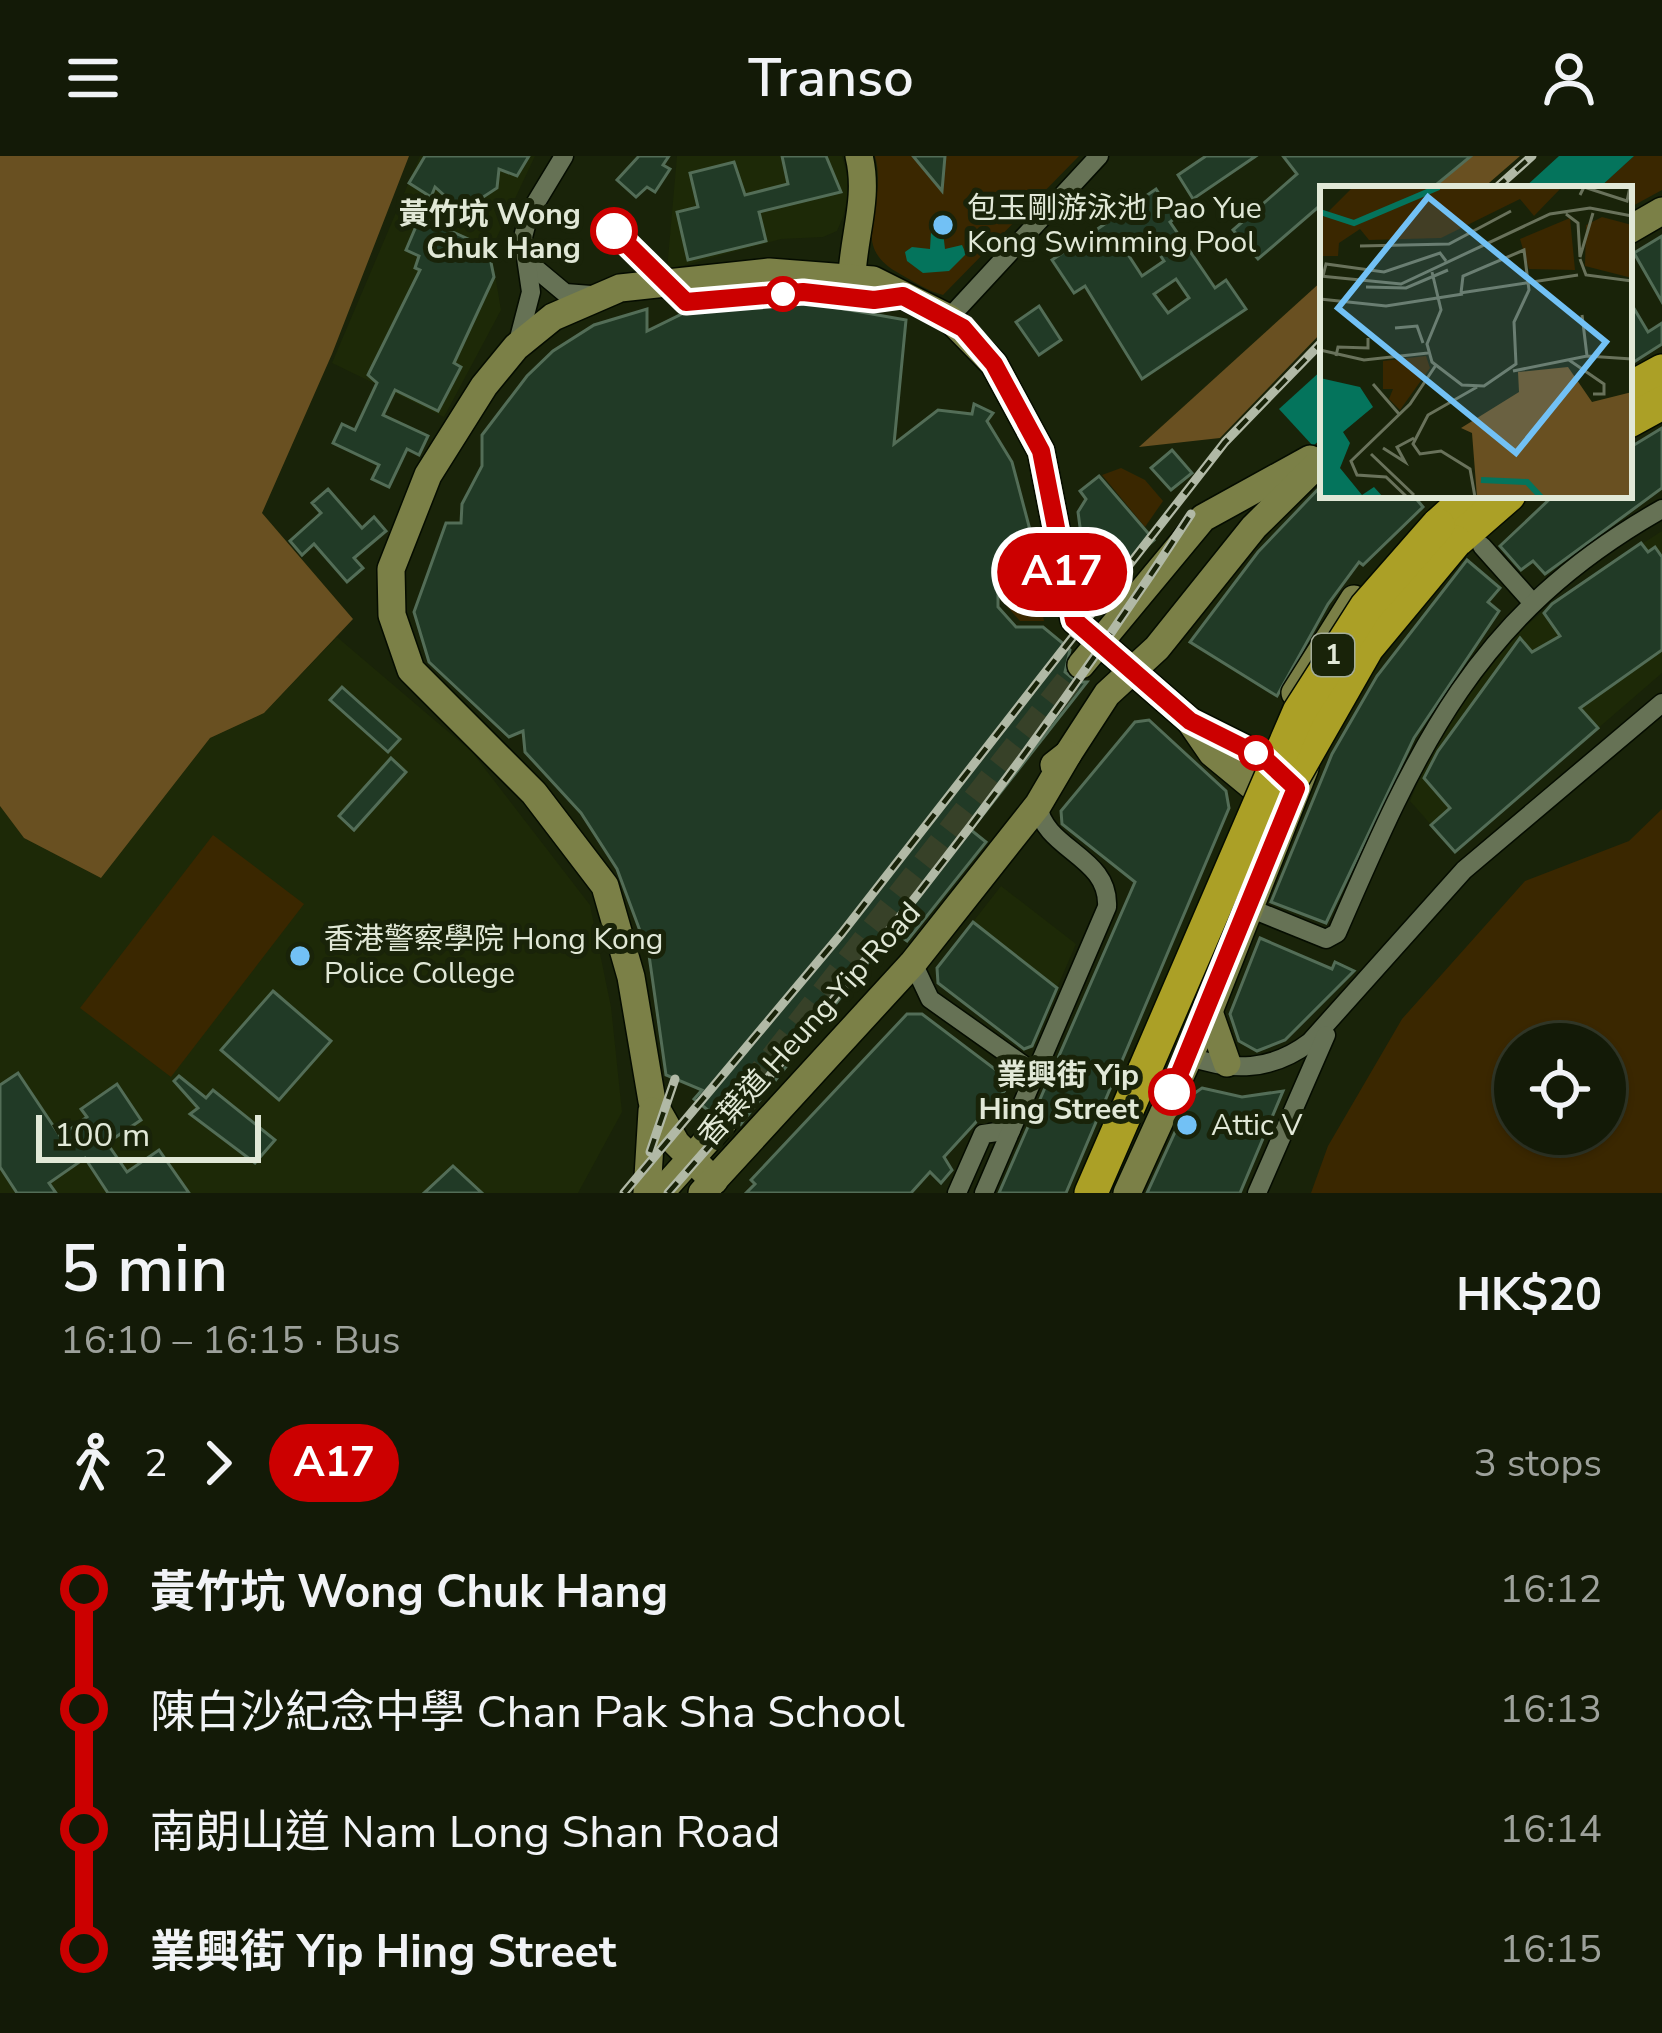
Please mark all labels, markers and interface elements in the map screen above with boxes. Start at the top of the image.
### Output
text: Transo [748,41,914,115]
icon: menu [60,45,126,111]
icon: person [1536,45,1602,111]
inset map [1320,186,1632,498]
place label: 包玉剛游泳池 Pao Yue Kong Swimming Pool [967,188,1262,263]
place label: 黃竹坑 Wong Chuk Hang [398,194,581,269]
marker: 黃竹坑 Wong Chuk Hang [592,209,636,253]
marker: 包玉剛游泳池 Pao Yue Kong Swimming Pool [930,212,956,238]
unlabelled marker [767,278,799,310]
line badge: A17 [993,533,1131,611]
text: A17 [1021,543,1103,600]
road number: 1 [1312,634,1354,676]
unlabelled marker [1240,737,1272,769]
street label: 香葉道 Heung Yip Road [689,893,930,1155]
place label: 香港警察學院 Hong Kong Police College [324,919,663,994]
marker: 香港警察學院 Hong Kong Police College [287,943,313,969]
map controls [1494,1023,1626,1155]
button: locate [1494,1023,1626,1155]
place label: 業興街 Yip Hing Street [979,1055,1139,1130]
marker: 業興街 Yip Hing Street [1150,1070,1194,1114]
place label: Attic V [1211,1105,1303,1146]
scale bar [36,1109,261,1162]
marker: Attic V [1174,1112,1200,1138]
text: 100 m [54,1113,150,1158]
text: 5 min [60,1224,228,1314]
text: HK$20 [1456,1265,1602,1326]
text: 16:10 – 16:15 · Bus [60,1314,400,1367]
icon: walk [60,1430,126,1496]
icon: forward [185,1430,251,1496]
text: A17 [293,1434,375,1491]
text: 2 [144,1437,167,1490]
text: 3 stops [1473,1437,1602,1490]
text: 黃竹坑 Wong Chuk Hang [150,1562,668,1623]
text: 16:12 [1500,1563,1602,1616]
text: 陳白沙紀念中學 Chan Pak Sha School [150,1682,905,1743]
text: 16:13 [1500,1683,1602,1736]
text: 南朗山道 Nam Long Shan Road [150,1802,780,1863]
text: 16:14 [1500,1803,1602,1856]
text: 業興街 Yip Hing Street [150,1922,616,1983]
text: 16:15 [1500,1923,1602,1976]

